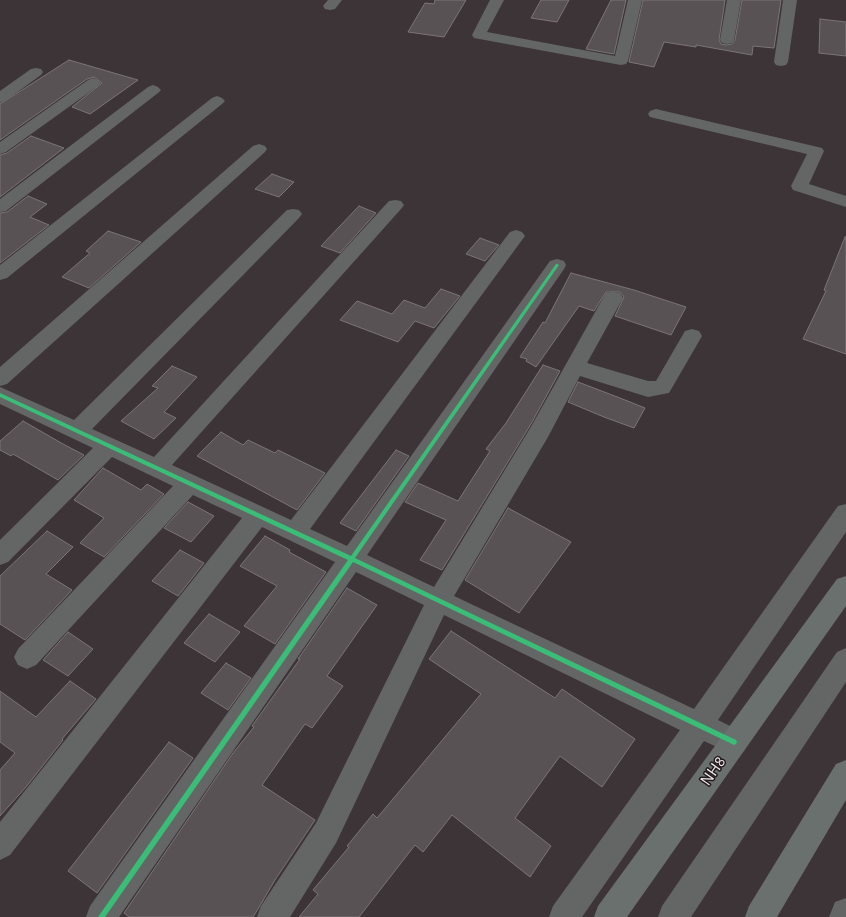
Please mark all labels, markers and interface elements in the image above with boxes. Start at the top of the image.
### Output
street label: NH8 [696,752,730,790]

